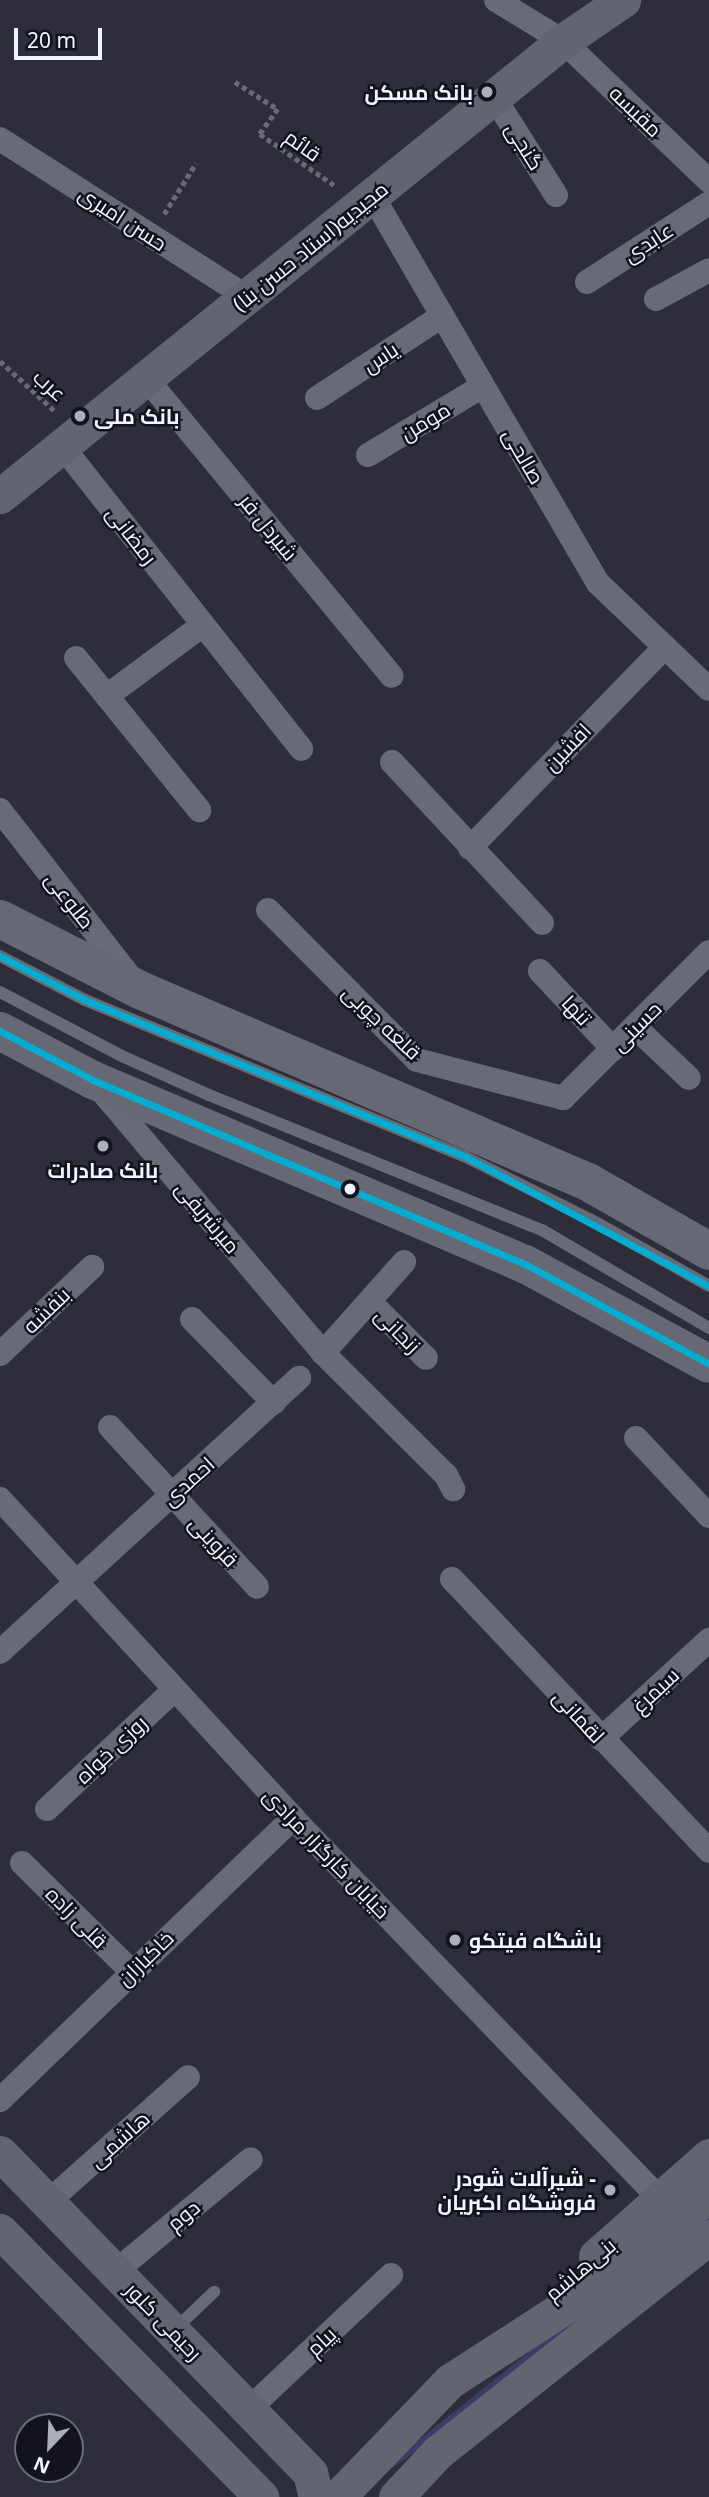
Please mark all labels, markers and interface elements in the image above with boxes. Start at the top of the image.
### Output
scale bar [18,14,105,58]
text: 20 m [27,26,76,54]
place label: بانک مسکن [365,79,473,105]
street label: مقیسه [604,80,668,142]
marker: بانک مسکن [479,84,495,100]
street label: گنجی [501,117,549,175]
street label: قائم [280,124,326,166]
street label: مجیدیه(استاد حسن بنا) [227,176,393,316]
street label: حسن امیری [74,180,172,256]
street label: عابدی [618,217,678,267]
street label: یاس [358,336,402,378]
street label: عرب [28,364,72,406]
street label: مومن [395,396,455,446]
place label: بانک ملی [94,403,179,429]
marker: بانک ملی [72,408,88,424]
street label: صالحی [498,424,550,488]
street label: شیردل فر [235,489,303,565]
street label: رمضانی [101,501,163,569]
street label: افشین [538,718,596,776]
street label: طلوعی [40,867,100,933]
street label: قلعه چوبی [338,979,426,1065]
street label: تنها [557,990,597,1030]
street label: حسینی [606,996,666,1056]
marker: بانک صادرات [95,1138,111,1154]
place label: بانک صادرات [48,1157,158,1183]
street label: میرشریفی [170,1176,246,1258]
unlabelled marker [343,1182,357,1196]
street label: بنفشه [17,1282,75,1338]
street label: زنجانی [370,1302,426,1358]
street label: احمدی [157,1451,219,1511]
street label: قزوینی [184,1510,244,1572]
street label: سیمرغ [626,1662,684,1718]
street label: لقمانی [548,1684,610,1748]
street label: روزی خواه [70,1710,152,1788]
street label: خیابان کارگزار مرادی [258,1783,396,1923]
street label: قلی زاده [41,1881,113,1953]
street label: خاکبازان [112,1925,178,1991]
place label: باشگاه فیتکو [469,1927,602,1953]
marker: باشگاه فیتکو [447,1932,463,1948]
street label: هاشمی [83,2105,155,2173]
place label: شیرآلات شودر - فروشگاه اکبریان [437,2165,596,2215]
marker: شیرآلات شودر - فروشگاه اکبریان [602,2182,618,2198]
street label: دوم [162,2194,204,2236]
street label: بنی‌هاشم [540,2232,620,2306]
street label: رحیمی کلور [121,2277,207,2365]
street label: پیام [301,2321,341,2361]
north arrow [14,2413,84,2483]
text: N [29,2451,54,2480]

